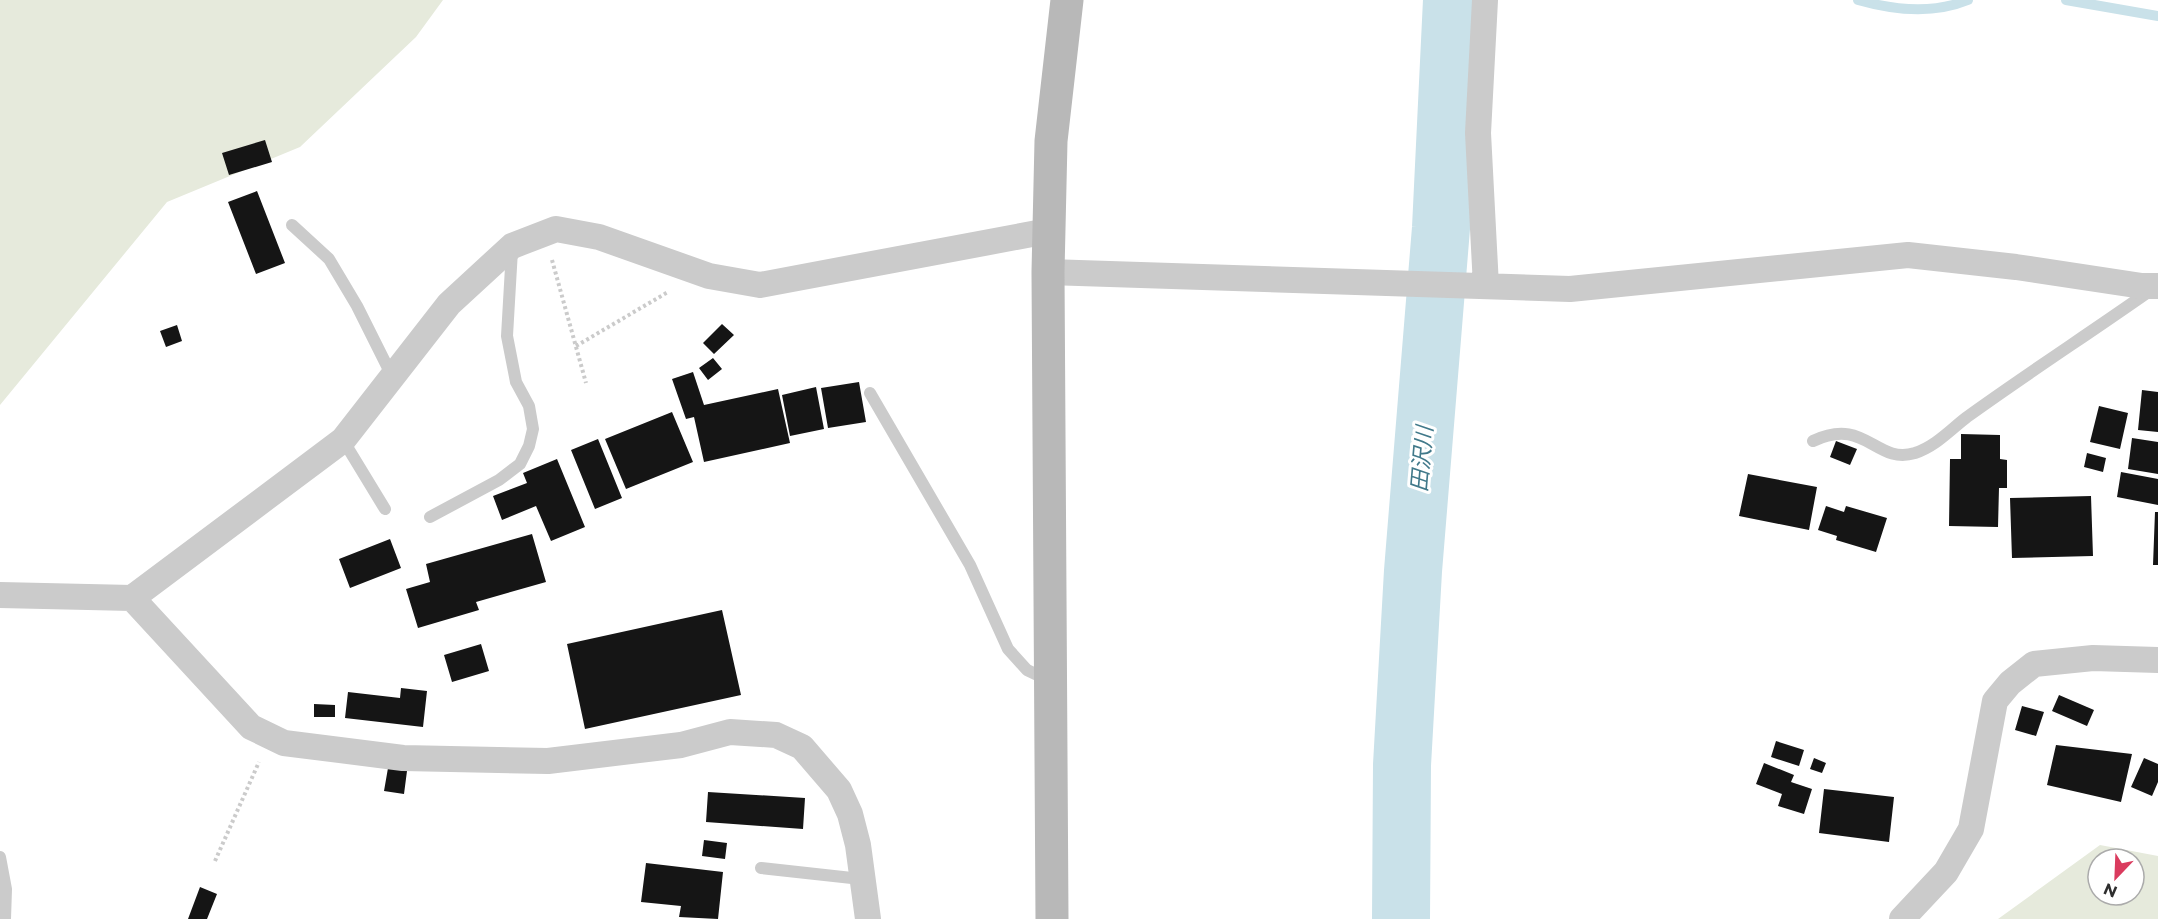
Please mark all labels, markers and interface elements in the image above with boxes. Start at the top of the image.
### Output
water label: 田沢川 [1406,423,1438,493]
north arrow [2086,847,2146,907]
text: N [2101,879,2120,902]

